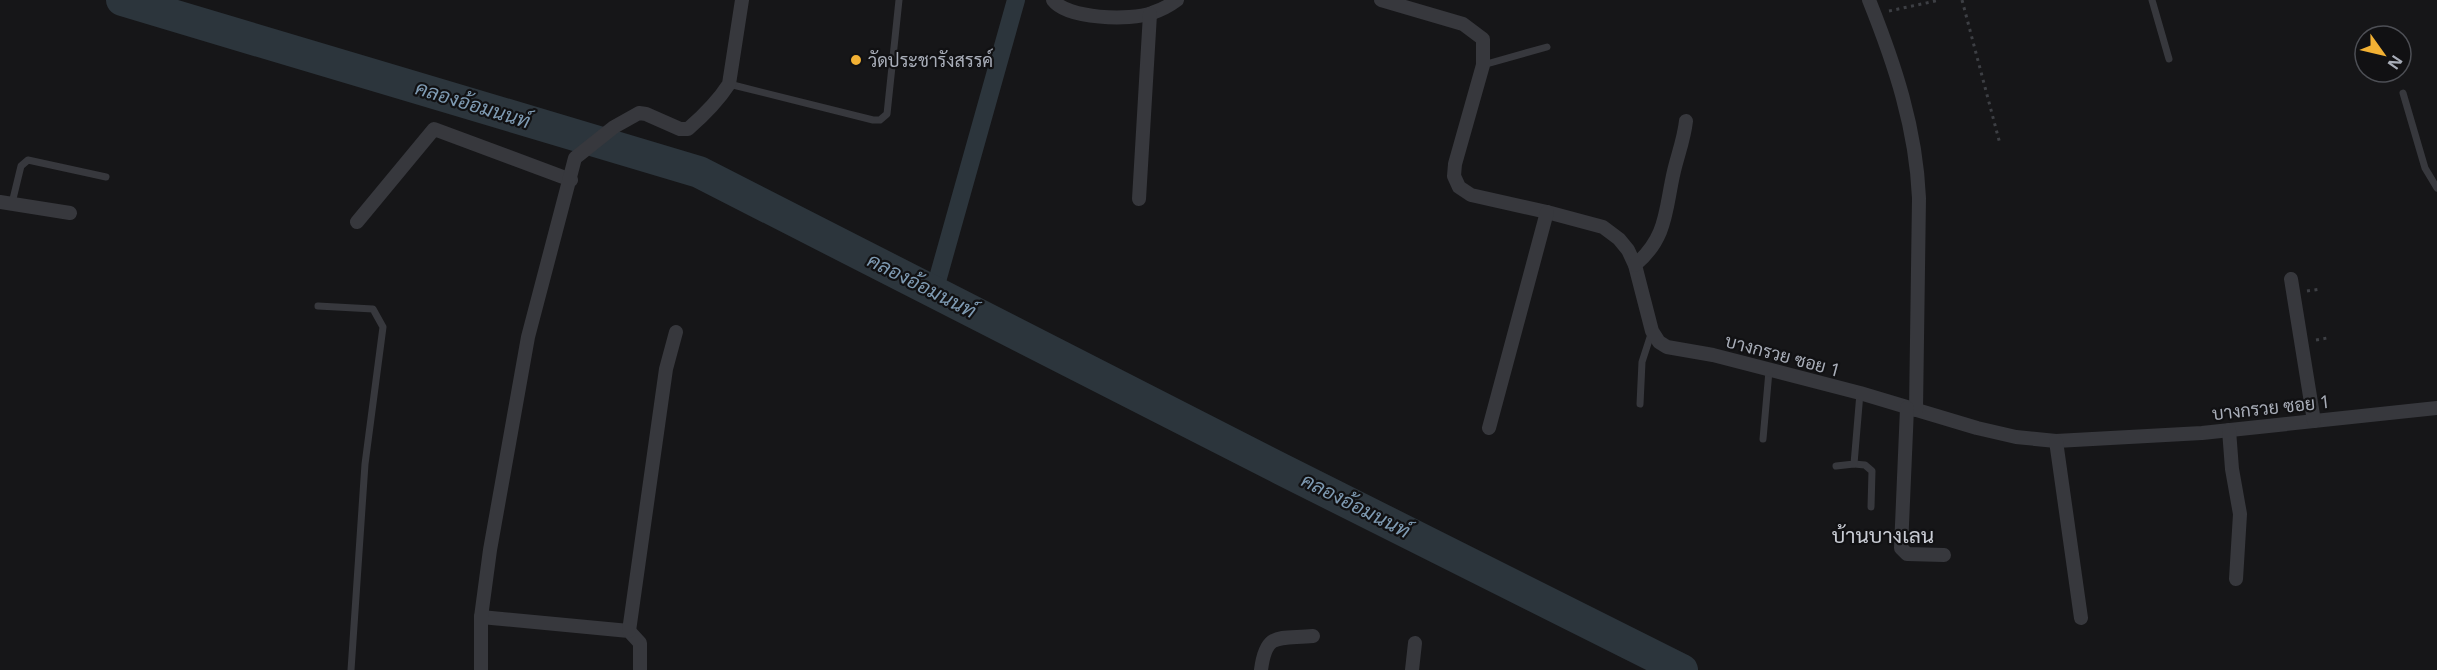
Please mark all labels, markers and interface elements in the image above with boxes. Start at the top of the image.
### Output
north arrow [2353,24,2413,84]
place label: วัดประชารังสรรค์ [868,48,993,72]
text: N [2383,51,2408,74]
marker: วัดประชารังสรรค์ [849,53,863,67]
water label: คลองอ้อมนนท์ [412,74,536,135]
water label: คลองอ้อมนนท์ [863,246,984,325]
street label: บางกรวย ซอย 1 [1723,328,1843,382]
street label: บางกรวย ซอย 1 [2211,389,2331,425]
water label: คลองอ้อมนนท์ [1297,466,1418,545]
district label: บ้านบางเลน [1832,521,1934,549]

